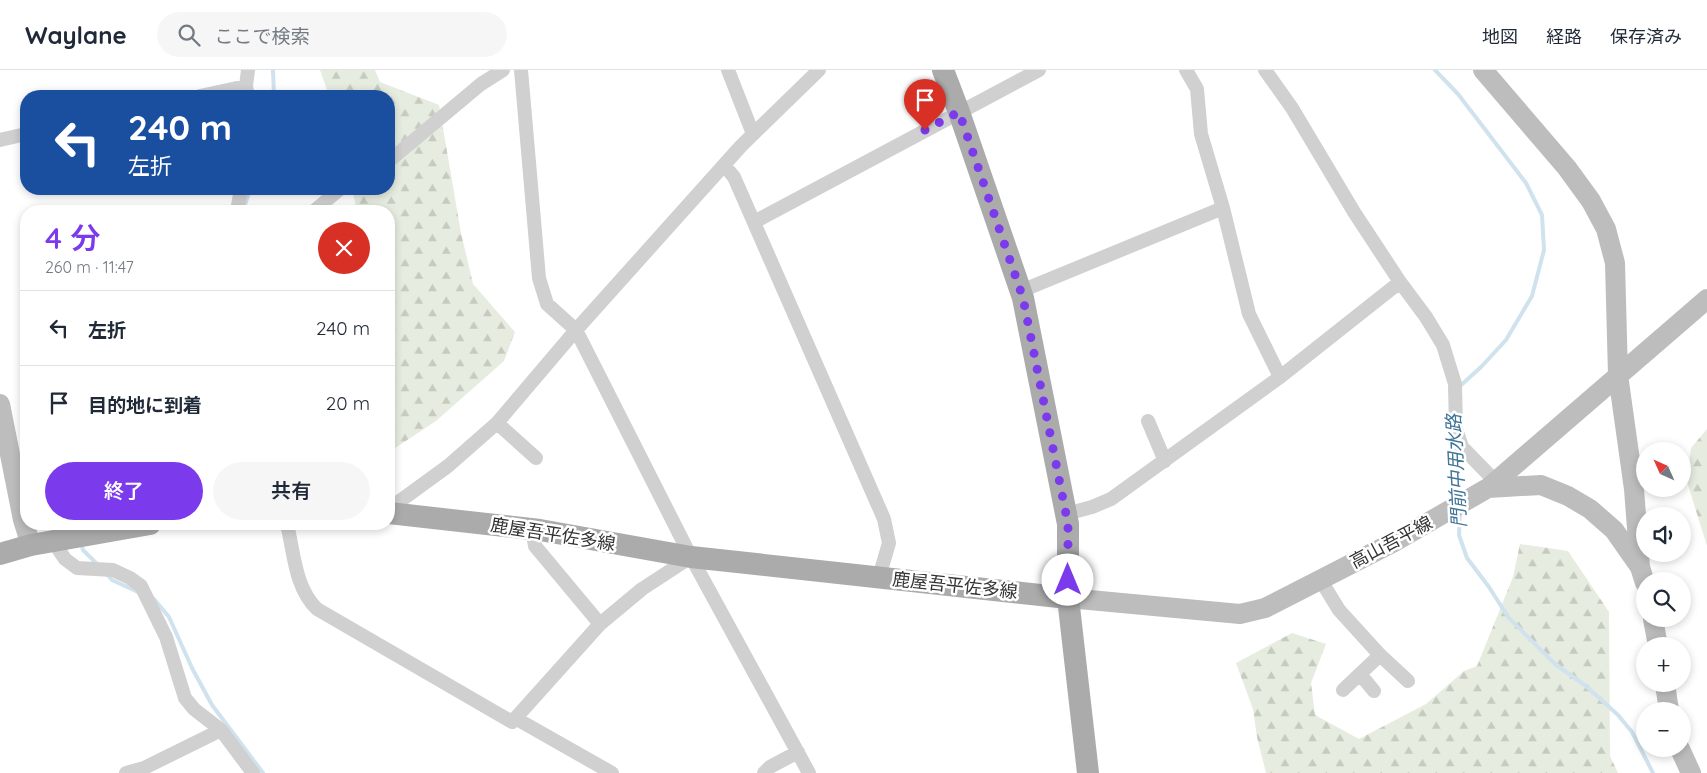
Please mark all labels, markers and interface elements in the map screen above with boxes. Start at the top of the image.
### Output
search box [157,12,507,57]
text: Waylane [25,20,127,50]
icon: search [175,21,203,49]
text: ここで検索 [215,24,310,48]
text: 地図 [1482,25,1518,48]
text: 経路 [1546,25,1582,48]
text: 保存済み [1610,25,1682,48]
pin [904,79,946,130]
icon: arrive [911,86,939,114]
text: 240 m [128,105,232,149]
icon: left [45,110,110,175]
text: 左折 [128,152,172,180]
text: 4 分 [45,219,100,257]
button: close [318,222,370,274]
text: 260 m · 11:47 [45,257,134,277]
icon: left [45,314,73,342]
text: 240 m [316,316,370,340]
text: 左折 [88,318,126,342]
icon: arrive [45,389,73,417]
text: 20 m [326,391,370,415]
text: 目的地に到着 [88,393,202,417]
water label: 門前中用水路 [1441,411,1471,529]
north arrow [1636,442,1691,498]
map controls [1636,442,1691,757]
button: 終了 [45,462,203,520]
button: 共有 [213,462,370,520]
button: sound [1636,507,1691,562]
street label: 高山吾平線 [1346,511,1436,573]
street label: 鹿屋吾平佐多線 [489,513,617,555]
position arrow [1041,553,1093,605]
street label: 鹿屋吾平佐多線 [891,567,1019,603]
button: search [1636,572,1691,627]
button: + [1636,637,1691,692]
button: − [1636,702,1691,757]

